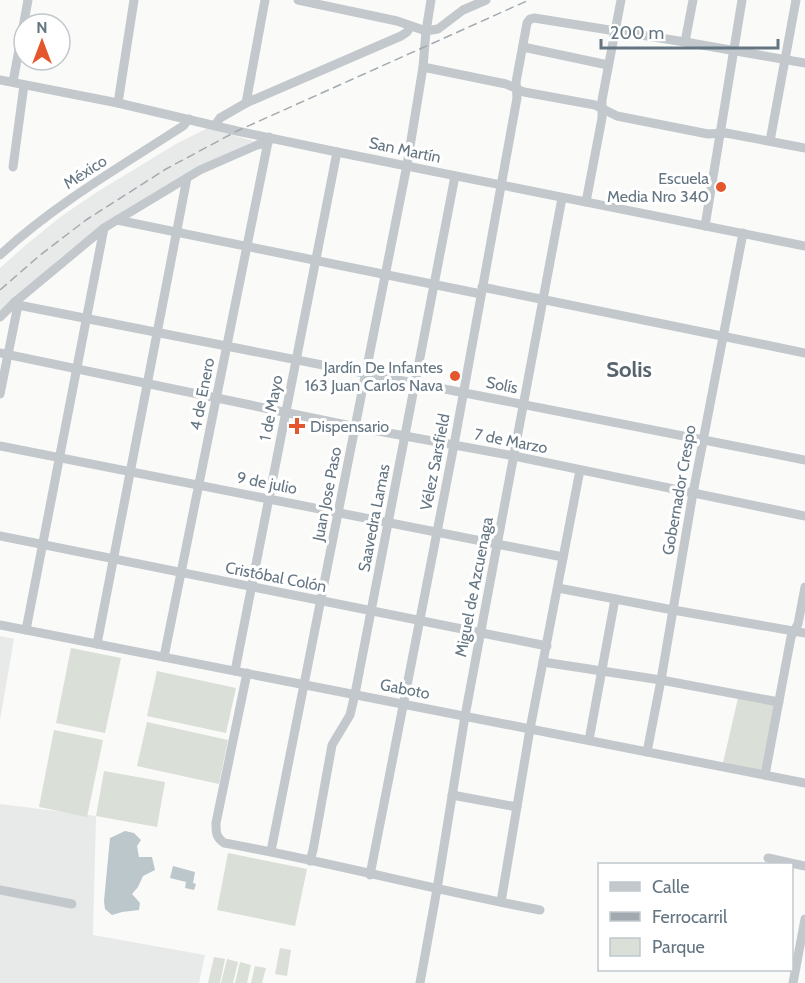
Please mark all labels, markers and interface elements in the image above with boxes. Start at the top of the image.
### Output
north arrow [12,12,72,72]
scale bar [601,12,778,50]
text: N [36,18,48,37]
text: 200 m [610,22,664,44]
street label: San Martín [367,133,443,167]
street label: México [60,151,110,193]
place label: Escuela Media Nro 340 [607,169,709,206]
marker: Escuela Media Nro 340 [714,180,728,194]
street label: 4 de Enero [186,356,218,432]
district label: Solis [606,356,652,383]
place label: Jardín De Infantes 163 Juan Carlos Nava [305,358,443,395]
marker: Jardín De Infantes 163 Juan Carlos Nava [448,369,462,383]
street label: 1 de Mayo [255,373,287,442]
street label: Solís [485,373,520,397]
street label: Vélez Sarsfield [416,412,454,512]
marker: Dispensario [288,417,306,435]
place label: Dispensario [310,417,389,436]
street label: Gobernador Crespo [658,423,700,556]
street label: 7 de Marzo [473,425,549,457]
street label: Juan Jose Paso [308,445,345,544]
street label: Saavedra Lamas [354,462,394,574]
street label: 9 de julio [235,468,299,498]
street label: Miguel de Azcuenaga [451,515,497,659]
street label: Cristóbal Colón [224,558,328,596]
street label: Gaboto [379,675,432,703]
legend [598,863,793,971]
text: Calle [652,876,689,898]
text: Ferrocarril [652,906,728,928]
text: Parque [652,936,705,958]

